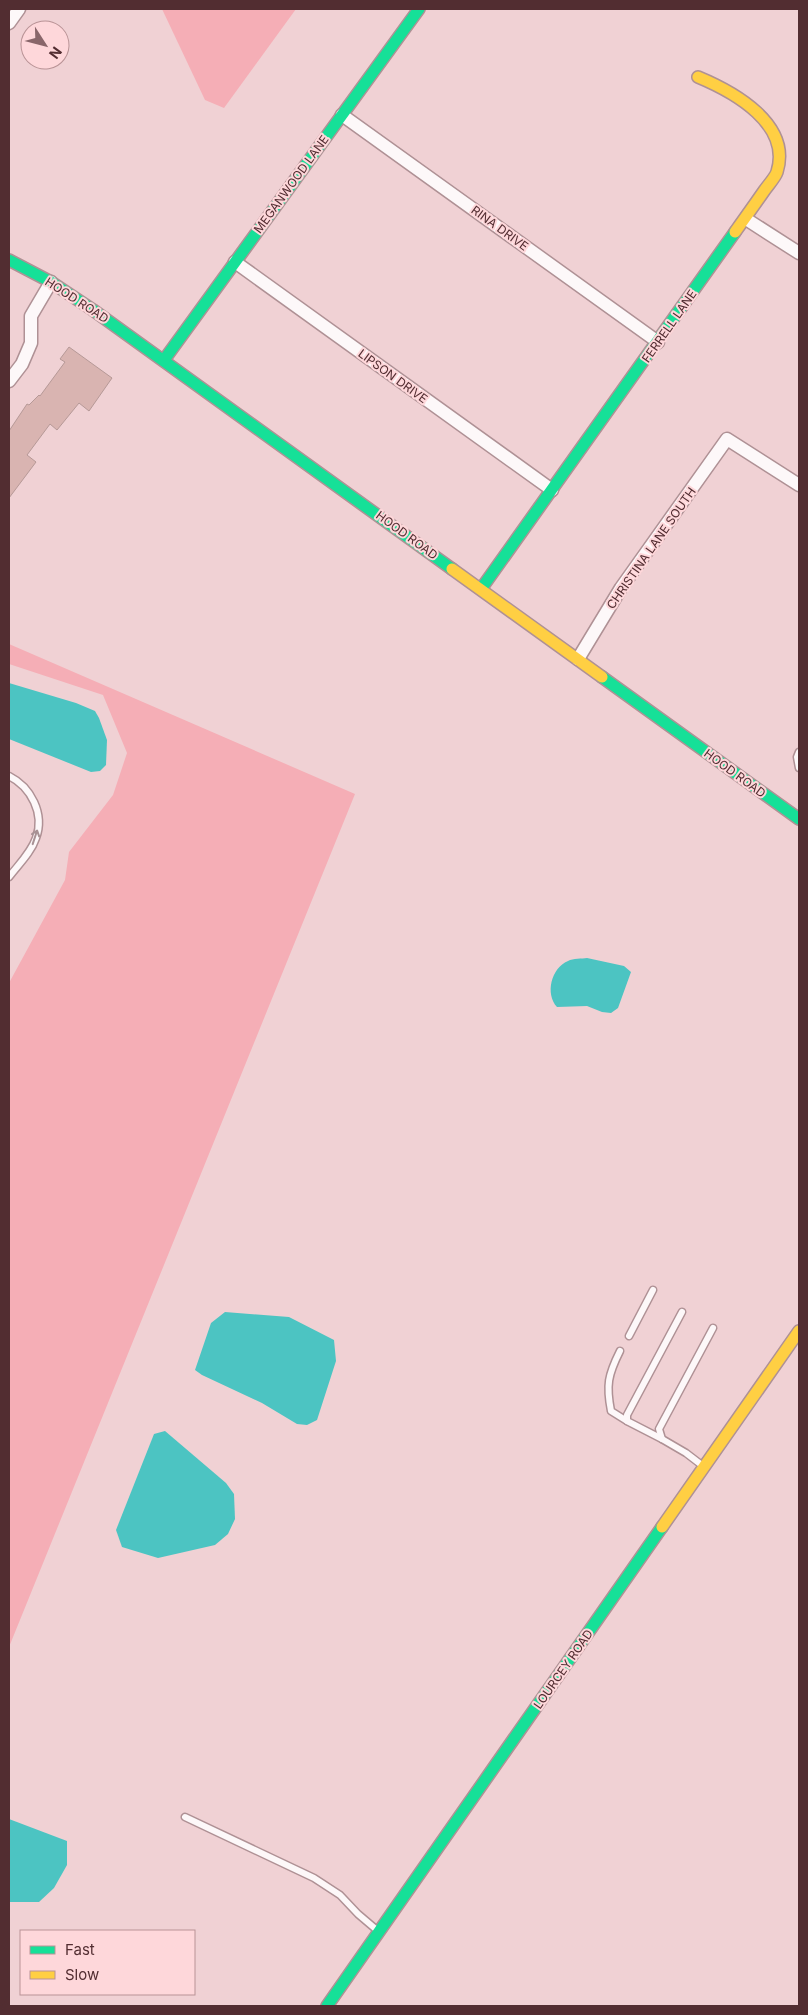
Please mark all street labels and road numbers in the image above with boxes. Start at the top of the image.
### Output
street label: MEGANWOOD LANE [250,132,332,236]
street label: RINA DRIVE [469,202,531,254]
street label: HOOD ROAD [42,274,112,326]
street label: FERRELL LANE [638,287,700,365]
street label: LIPSON DRIVE [355,346,431,406]
street label: CHRISTINA LANE SOUTH [603,484,699,612]
street label: HOOD ROAD [373,508,441,562]
street label: HOOD ROAD [701,746,769,800]
street label: LOURCEY ROAD [530,1627,596,1711]

